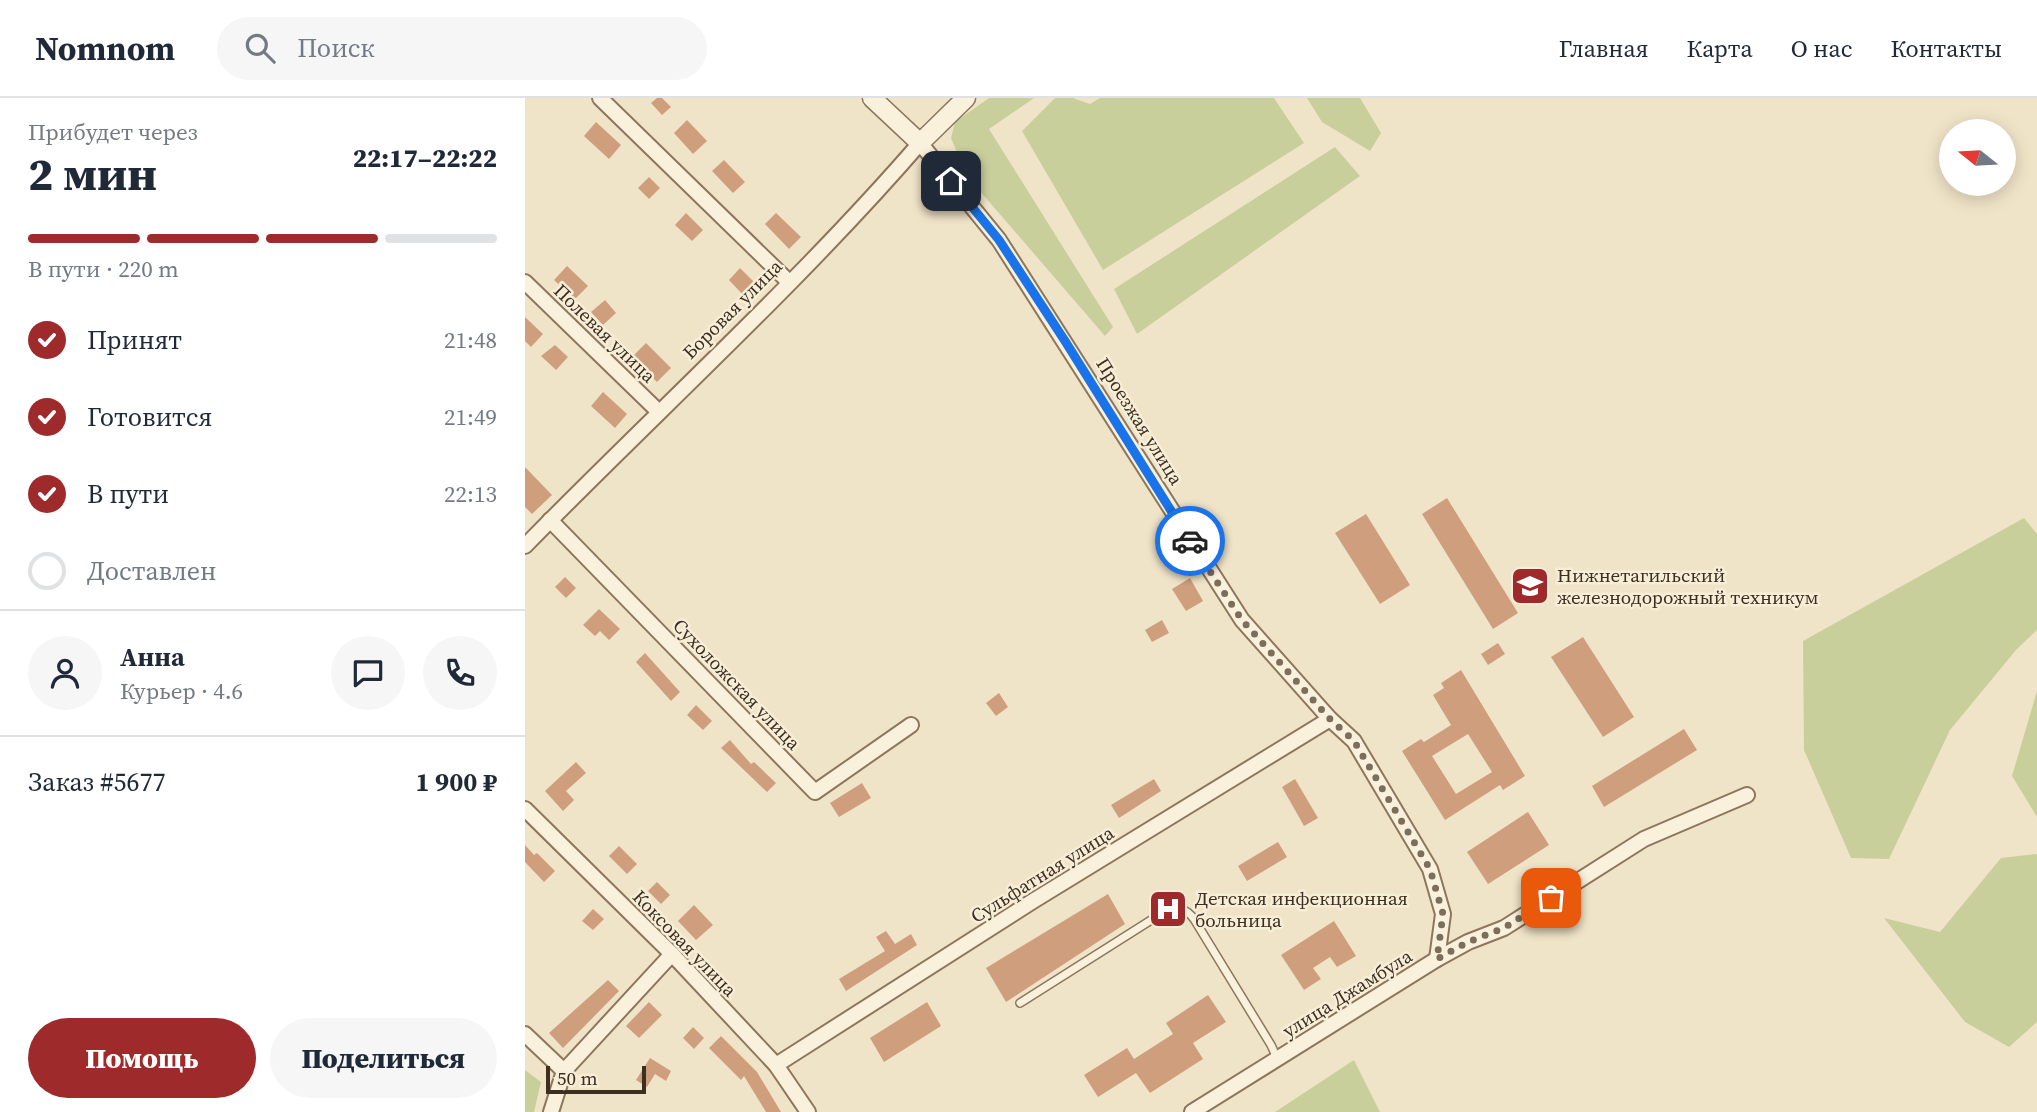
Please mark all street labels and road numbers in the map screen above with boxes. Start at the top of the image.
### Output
street label: Боровая улица [676,253,788,365]
street label: Полевая улица [548,278,662,389]
street label: Проезжая улица [1090,352,1190,490]
street label: Сухоложская улица [667,613,807,756]
street label: Сульфатная улица [965,819,1119,929]
street label: Коксовая улица [627,884,743,1002]
street label: улица Джамбула [1277,942,1417,1043]

